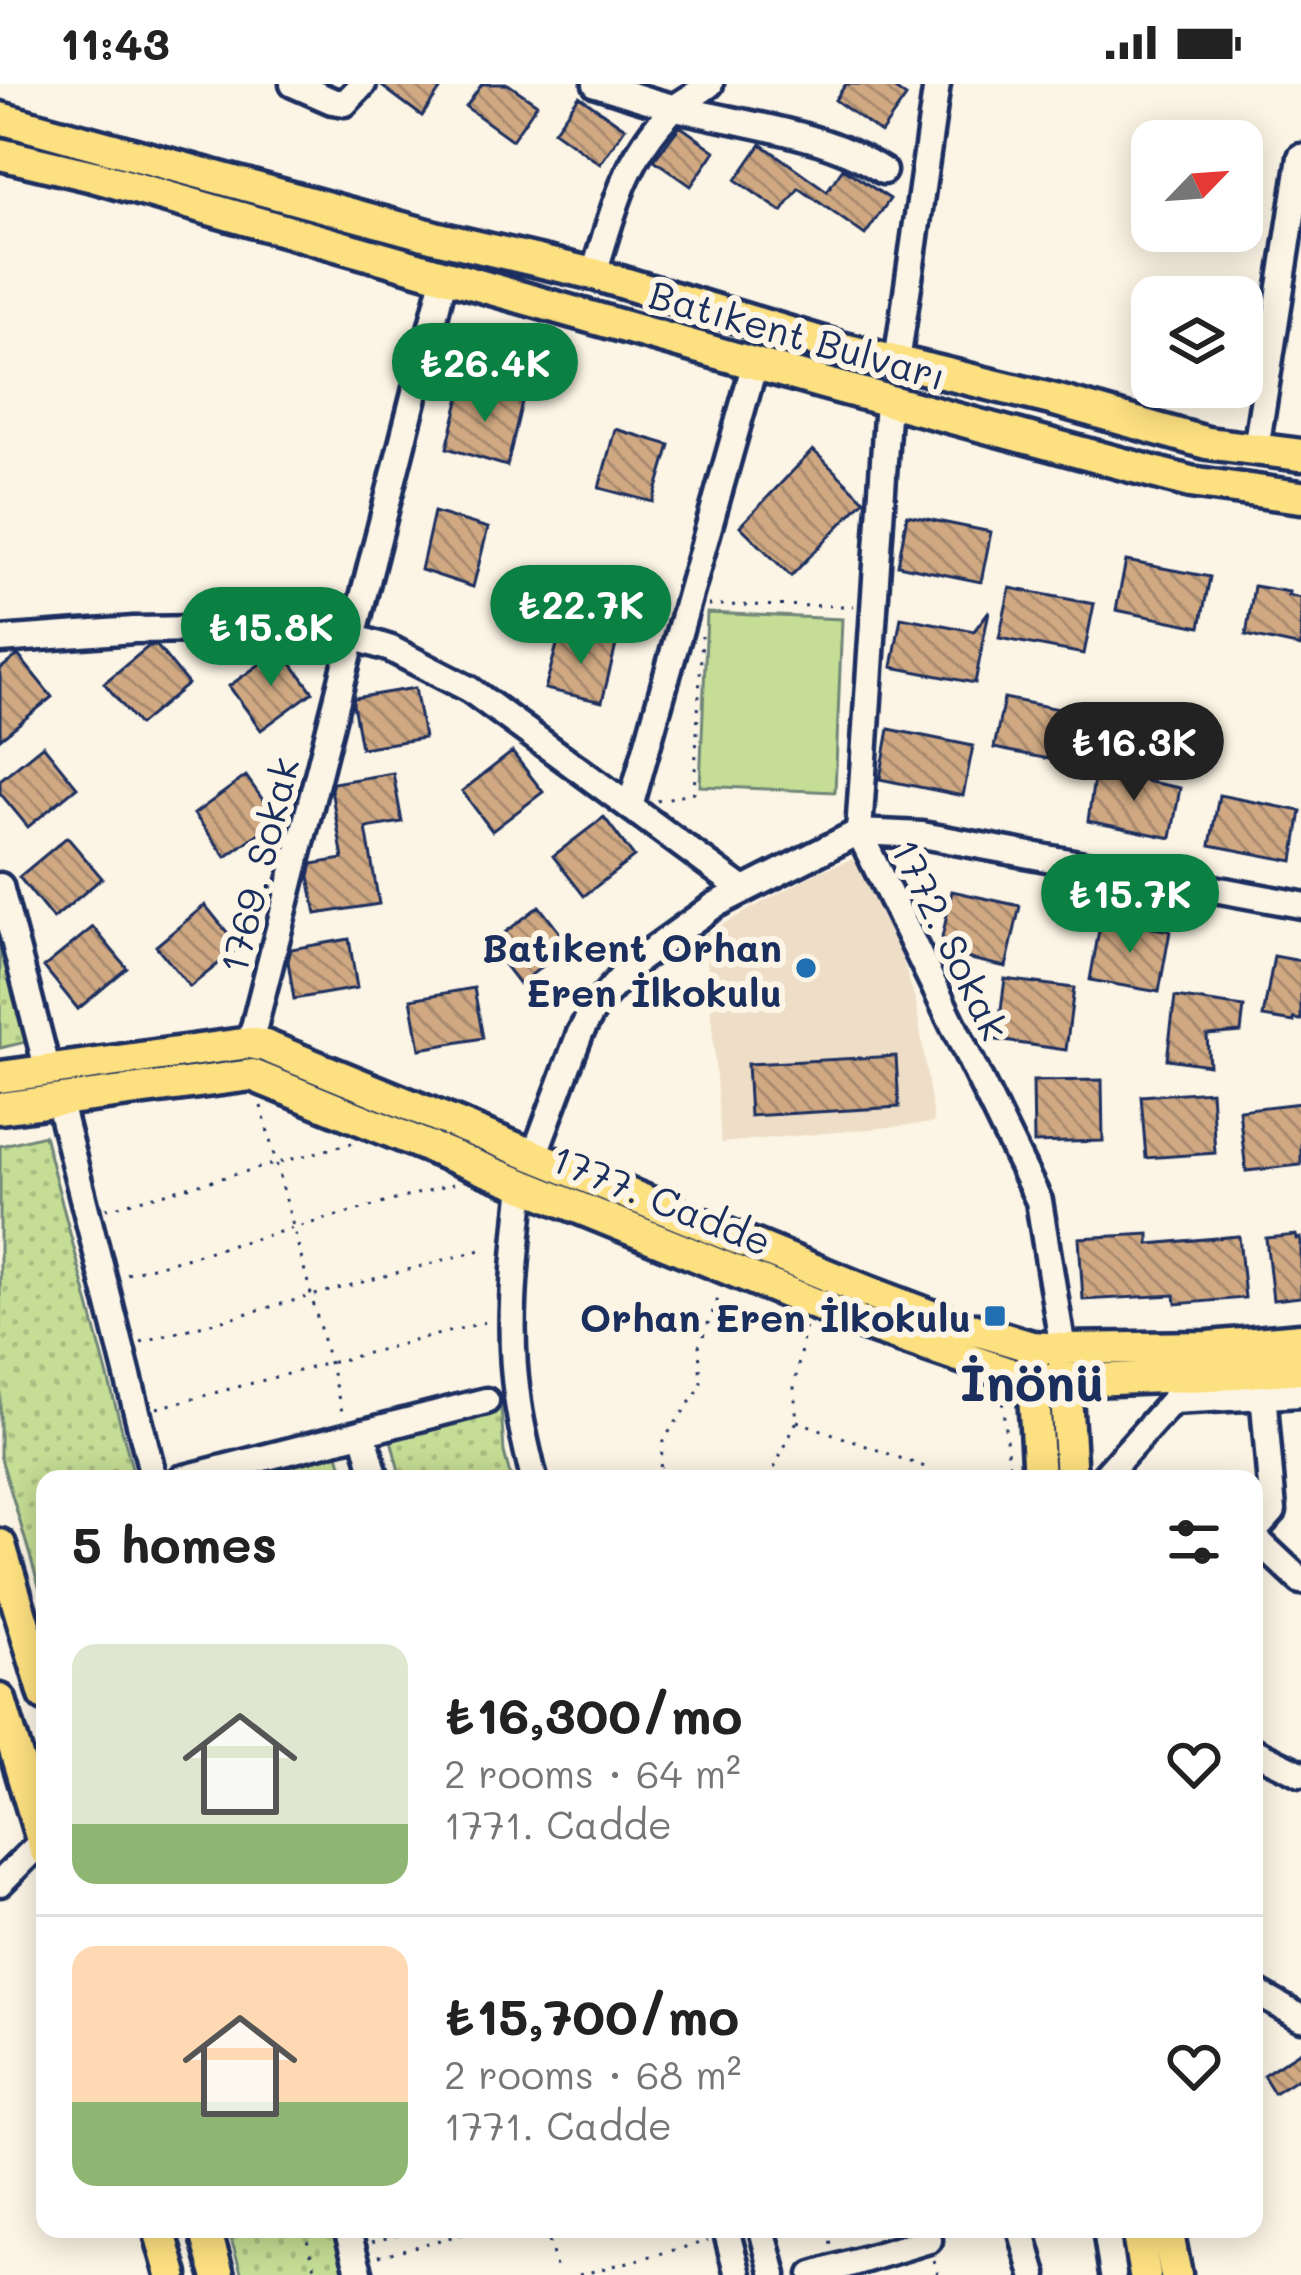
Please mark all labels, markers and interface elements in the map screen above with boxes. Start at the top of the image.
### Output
text: 11:43 [60,13,170,71]
north arrow [1131,120,1263,252]
map controls [1131,120,1263,408]
street label: Batıkent Bulvarı [644,267,952,401]
button: layers [1131,276,1263,408]
pin: ₺26.4K [387,323,583,425]
text: ₺26.4K [419,336,551,387]
pin: ₺22.7K [483,565,679,667]
text: ₺22.7K [517,578,645,629]
pin: ₺15.8K [173,587,369,689]
text: ₺15.8K [208,600,334,651]
pin: ₺16.3K [1036,702,1232,804]
text: ₺16.3K [1071,715,1197,766]
street label: 1769. Sokak [207,752,309,978]
street label: 1772. Sokak [880,830,1022,1048]
pin: ₺15.7K [1032,854,1228,956]
text: ₺15.7K [1068,867,1192,918]
place label: Batıkent Orhan Eren İlkokulu [482,921,782,1017]
marker: Batıkent Orhan Eren İlkokulu [793,955,819,981]
street label: 1777. Cadde [545,1132,779,1266]
place label: Orhan Eren İlkokulu [580,1291,971,1342]
marker: Orhan Eren İlkokulu [982,1303,1008,1329]
district label: İnönü [960,1347,1104,1414]
text: 5 homes [72,1509,277,1576]
icon: filters [1161,1509,1227,1575]
text: ₺16,300/mo [444,1680,742,1747]
icon: home [168,1692,312,1836]
icon: heart [1161,1731,1227,1797]
text: 2 rooms · 64 m² [444,1747,741,1798]
text: 1771. Cadde [444,1798,672,1849]
text: ₺15,700/mo [444,1981,739,2048]
icon: home [168,1994,312,2138]
icon: heart [1161,2033,1227,2099]
text: 2 rooms · 68 m² [444,2048,742,2099]
text: 1771. Cadde [444,2099,672,2150]

